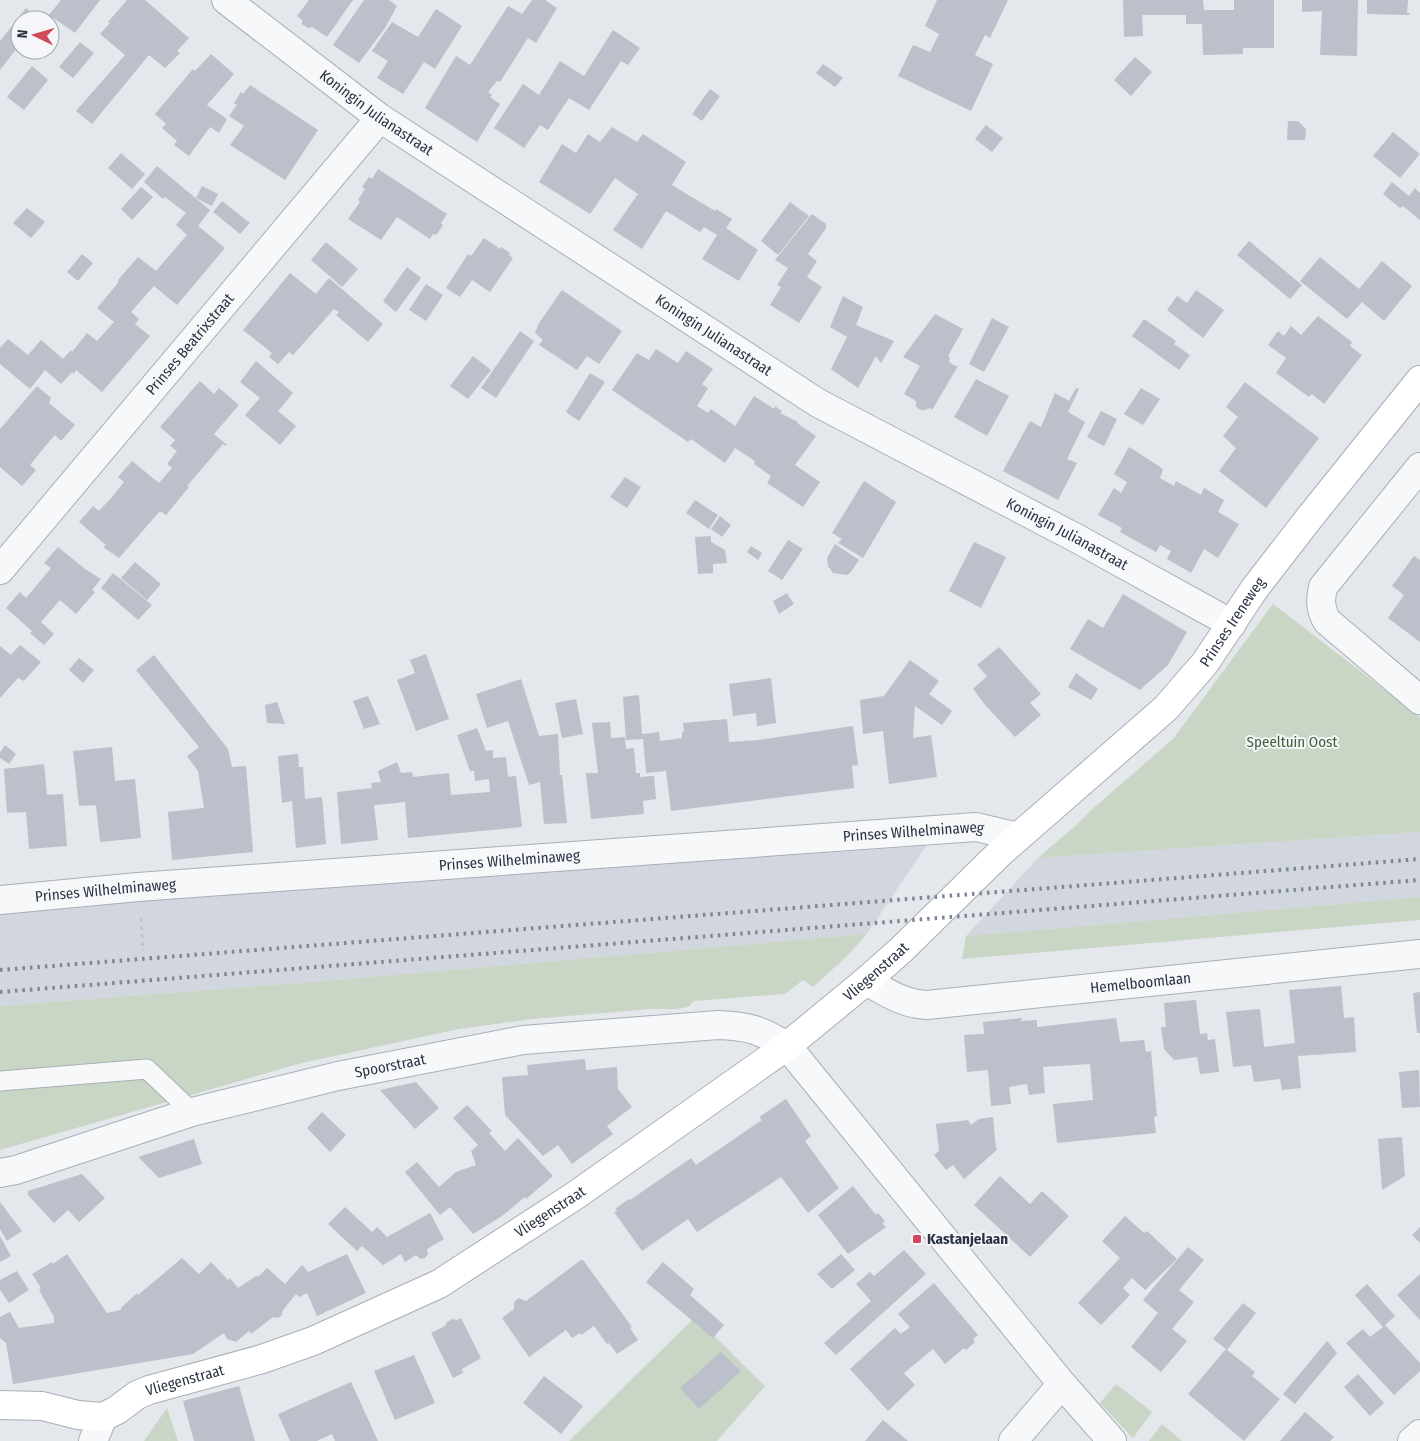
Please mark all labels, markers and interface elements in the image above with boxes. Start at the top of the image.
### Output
north arrow [10,10,60,60]
text: N [14,29,31,39]
street label: Koningin Julianastraat [316,66,437,159]
street label: Prinses Beatrixstraat [142,290,238,399]
street label: Koningin Julianastraat [652,291,775,380]
street label: Koningin Julianastraat [1003,494,1131,574]
street label: Prinses Ireneweg [1196,574,1269,670]
park label: Speeltuin Oost [1247,733,1337,751]
street label: Prinses Wilhelminaweg [842,818,986,846]
street label: Prinses Wilhelminaweg [438,846,581,874]
street label: Prinses Wilhelminaweg [34,875,177,906]
street label: Vliegenstraat [840,938,912,1005]
street label: Hemelboomlaan [1089,969,1192,997]
street label: Spoorstraat [353,1050,427,1082]
street label: Vliegenstraat [511,1182,589,1241]
place label: Kastanjelaan [927,1230,1008,1248]
marker: Kastanjelaan [911,1233,923,1245]
street label: Vliegenstraat [144,1361,226,1400]

